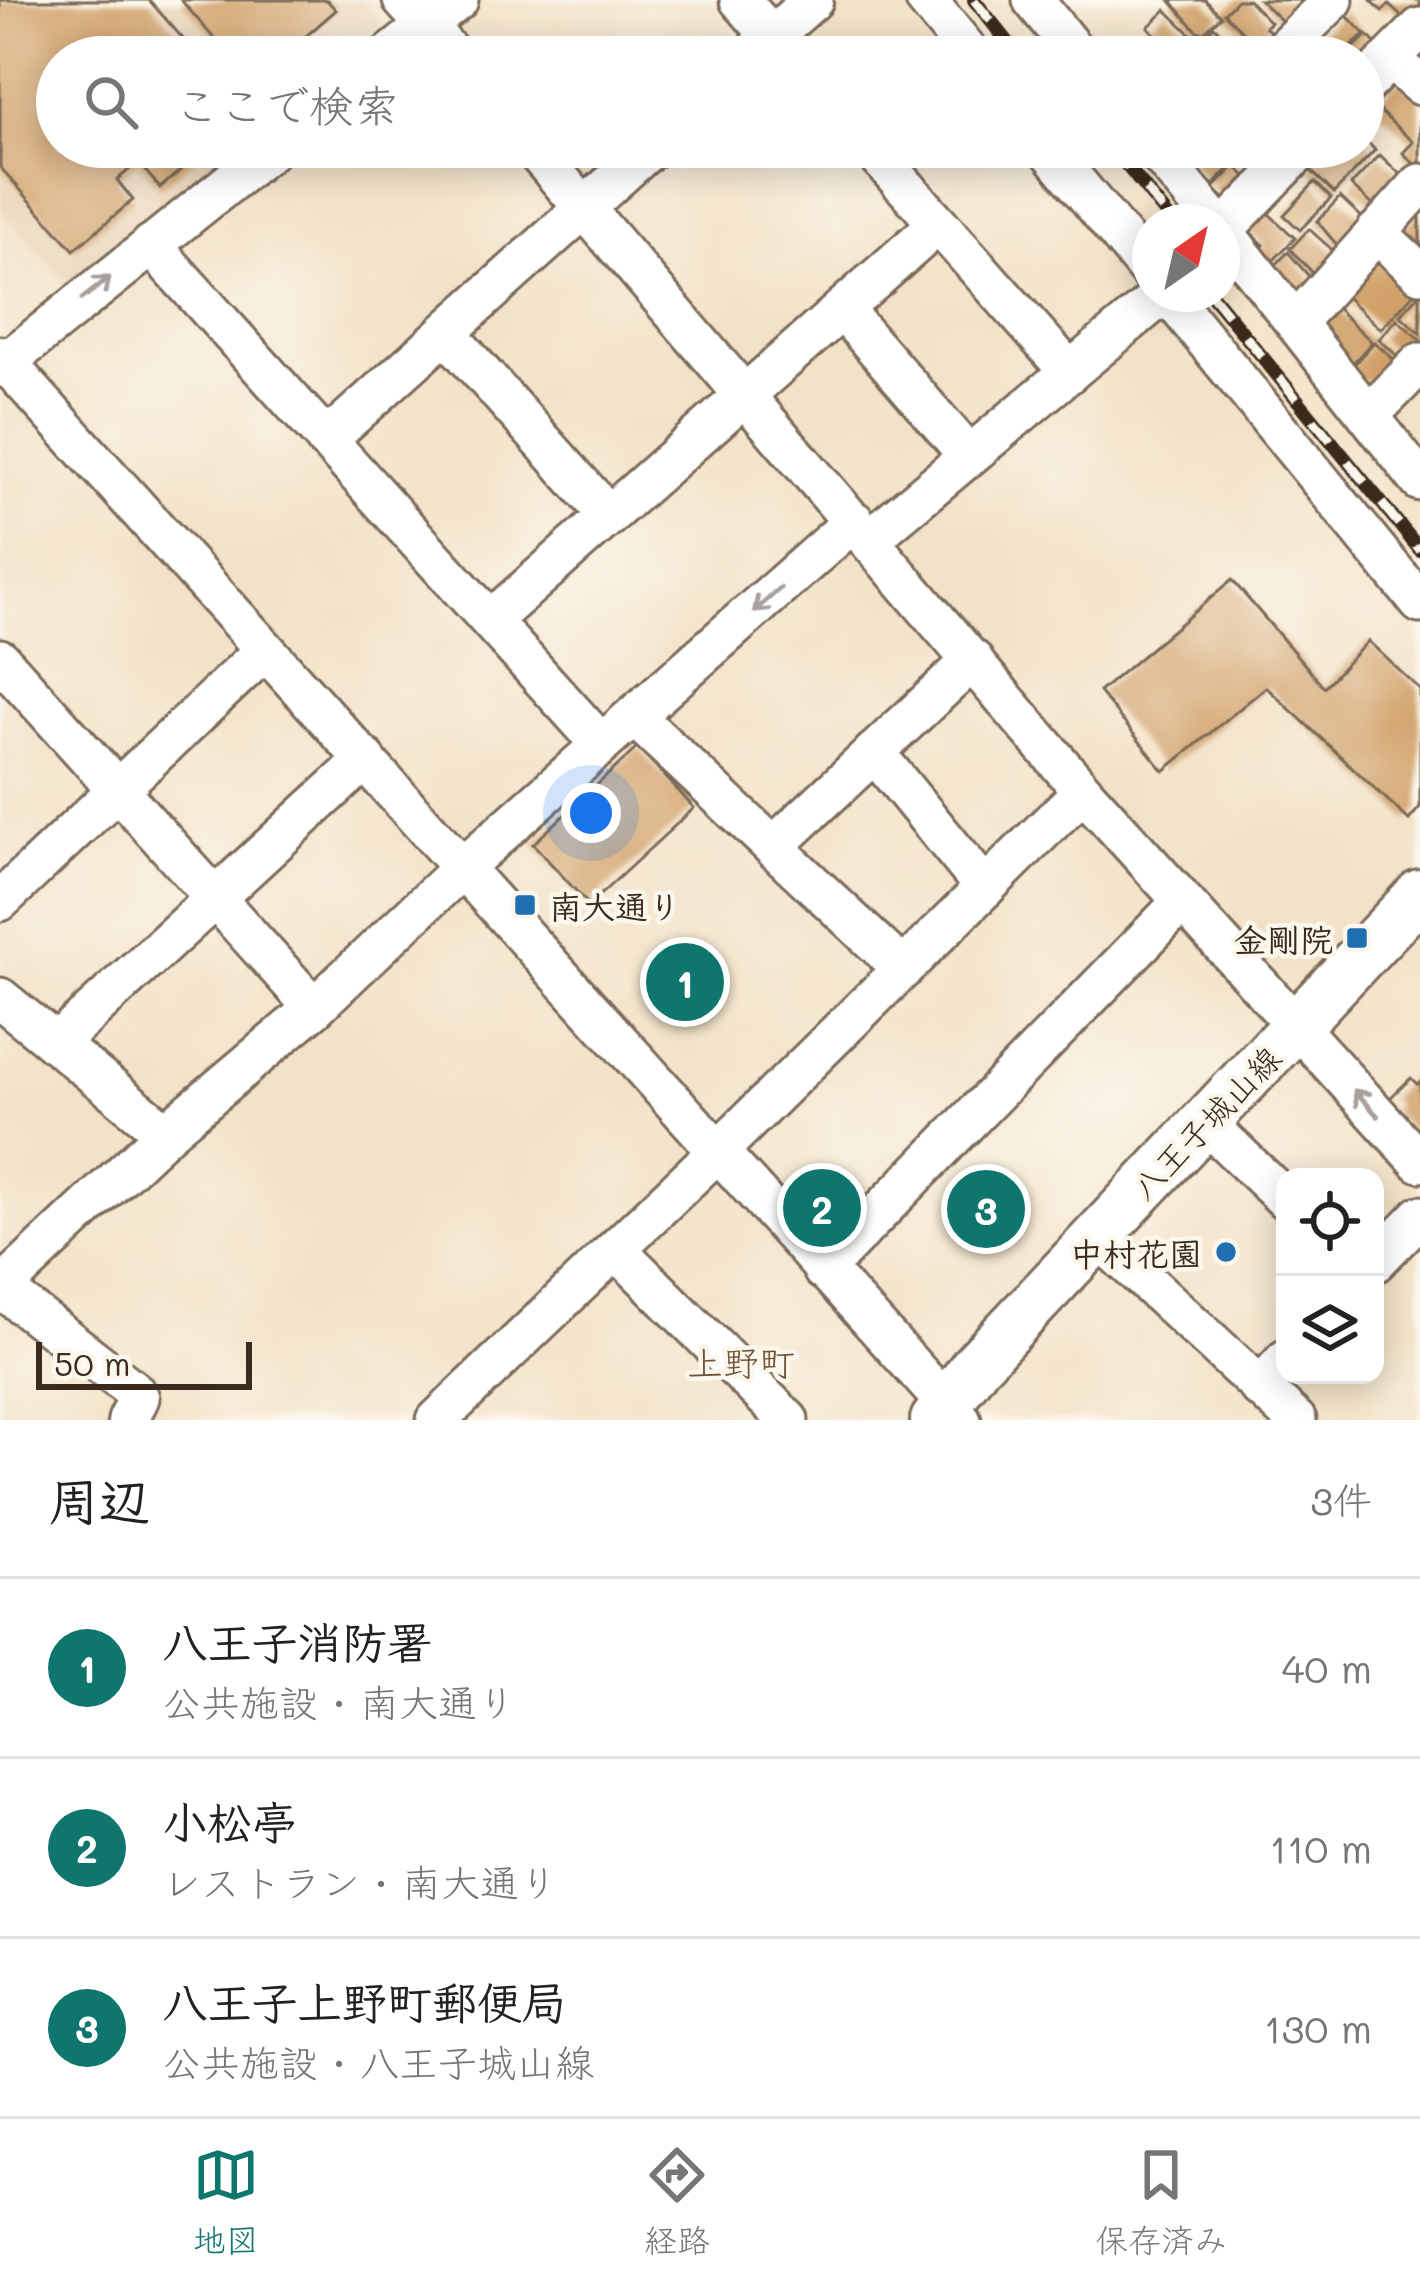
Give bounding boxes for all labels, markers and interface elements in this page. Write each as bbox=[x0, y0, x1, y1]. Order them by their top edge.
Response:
search box bbox=[36, 36, 1384, 168]
icon: search bbox=[78, 69, 144, 135]
text: ここで検索 bbox=[174, 75, 399, 133]
north arrow bbox=[1132, 204, 1240, 312]
one-way arrow bbox=[80, 275, 112, 302]
one-way arrow bbox=[753, 585, 783, 613]
your location bbox=[561, 783, 621, 843]
place label: 南大通り bbox=[549, 884, 681, 927]
marker: 南大通り bbox=[512, 892, 538, 918]
place label: 金剛院 bbox=[1234, 917, 1333, 960]
marker: 金剛院 bbox=[1344, 925, 1370, 951]
pin: 1 bbox=[646, 937, 724, 1027]
street label: 八王子城山線 bbox=[1121, 1036, 1289, 1208]
one-way arrow bbox=[1353, 1089, 1380, 1119]
pin: 2 bbox=[783, 1163, 861, 1253]
pin: 3 bbox=[947, 1164, 1025, 1254]
map controls bbox=[1276, 1168, 1384, 1384]
button: locate bbox=[1276, 1168, 1384, 1276]
place label: 中村花園 bbox=[1070, 1231, 1202, 1274]
marker: 中村花園 bbox=[1213, 1239, 1239, 1265]
button: layers bbox=[1276, 1276, 1384, 1384]
scale bar bbox=[36, 1336, 252, 1389]
district label: 上野町 bbox=[687, 1338, 795, 1385]
text: 50 m bbox=[54, 1341, 130, 1384]
text: 周辺 bbox=[48, 1466, 150, 1533]
text: 3件 bbox=[1310, 1474, 1372, 1525]
text: 八王子消防署 bbox=[162, 1612, 432, 1670]
text: 1 bbox=[78, 1642, 96, 1693]
text: 40 m bbox=[1281, 1642, 1372, 1693]
text: 公共施設 · 南大通り bbox=[162, 1676, 516, 1727]
text: 小松亭 bbox=[162, 1792, 297, 1850]
text: 2 bbox=[76, 1822, 98, 1873]
text: 110 m bbox=[1270, 1822, 1372, 1873]
text: レストラン · 南大通り bbox=[162, 1856, 558, 1907]
text: 八王子上野町郵便局 bbox=[162, 1972, 567, 2030]
text: 3 bbox=[75, 2002, 99, 2053]
text: 130 m bbox=[1264, 2002, 1372, 2053]
text: 公共施設 · 八王子城山線 bbox=[162, 2036, 594, 2087]
tab: 地図 bbox=[193, 2142, 259, 2262]
tab: 経路 bbox=[644, 2142, 710, 2262]
tab: 保存済み bbox=[1095, 2142, 1227, 2262]

